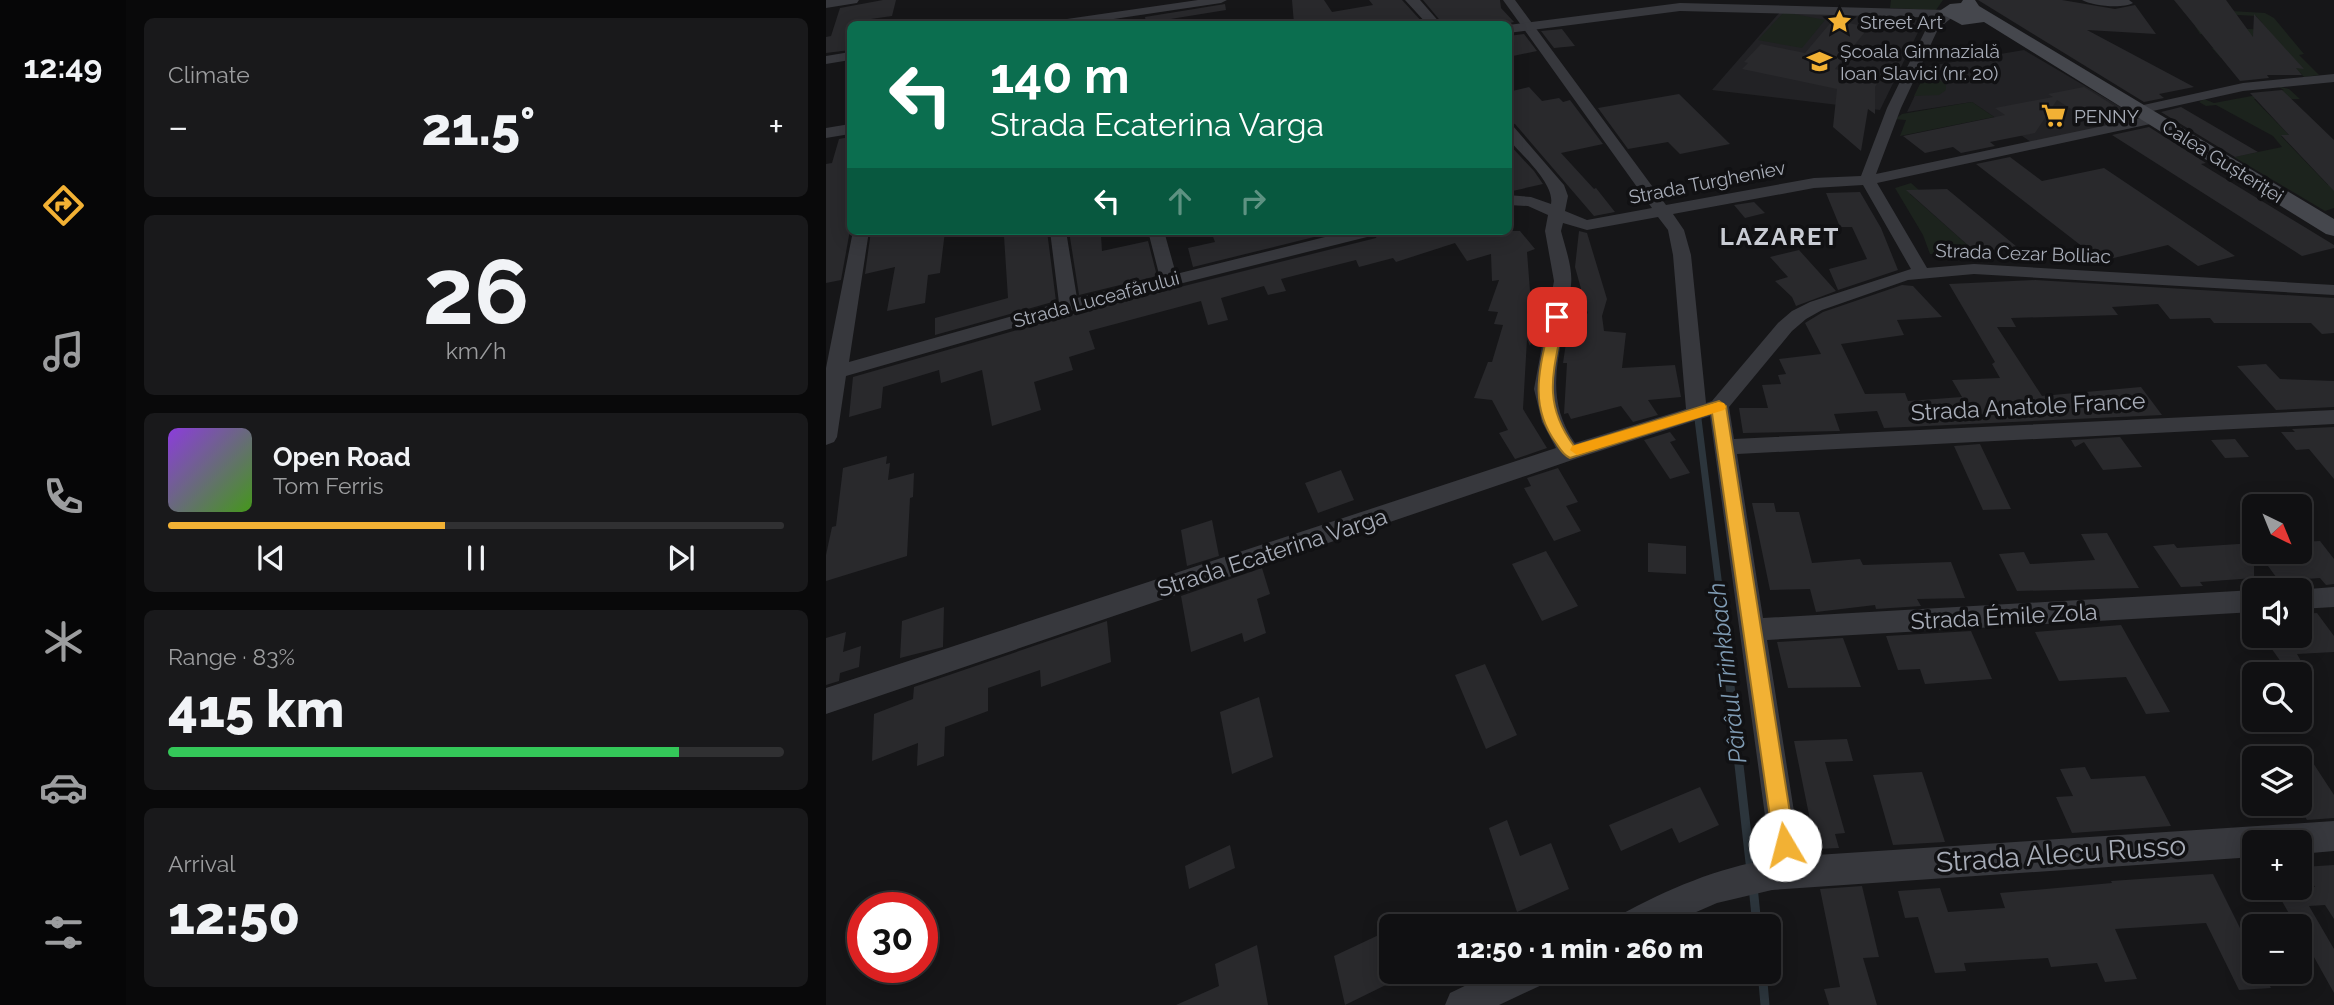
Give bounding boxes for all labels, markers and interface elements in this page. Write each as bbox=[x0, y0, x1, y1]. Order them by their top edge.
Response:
place icon: Street Art bbox=[1826, 8, 1854, 36]
place label: Street Art bbox=[1860, 11, 1943, 33]
place label: Școala Gimnazială Ioan Slavici (nr. 20) bbox=[1840, 40, 2000, 84]
text: 140 m bbox=[990, 47, 1130, 104]
text: 12:49 bbox=[24, 48, 102, 85]
school or university icon: Școala Gimnazială Ioan Slavici (nr. 20) bbox=[1806, 48, 1834, 76]
icon: left bbox=[875, 49, 966, 140]
text: Climate bbox=[168, 61, 250, 88]
text: 21.5° bbox=[421, 96, 535, 157]
supermarket icon: PENNY bbox=[2040, 102, 2068, 130]
text: − bbox=[168, 104, 188, 149]
text: + bbox=[768, 104, 784, 149]
place label: PENNY bbox=[2074, 105, 2140, 127]
text: Strada Ecaterina Varga bbox=[990, 106, 1324, 143]
street label: Calea Gușteriței bbox=[2158, 115, 2288, 207]
street label: Strada Turgheniev bbox=[1627, 156, 1787, 208]
icon: directions bbox=[39, 181, 88, 230]
icon: left bbox=[1088, 182, 1126, 220]
icon: ahead bbox=[1161, 182, 1199, 220]
icon: right bbox=[1234, 182, 1272, 220]
district label: LAZARET bbox=[1720, 222, 1840, 251]
text: 26 bbox=[423, 238, 529, 345]
street label: Strada Cezar Bolliac bbox=[1935, 239, 2111, 267]
street label: Strada Luceafărului bbox=[1011, 266, 1181, 332]
pin bbox=[1527, 287, 1587, 347]
icon: arrive bbox=[1538, 298, 1576, 336]
icon: music bbox=[39, 327, 88, 376]
text: km/h bbox=[446, 337, 506, 364]
street label: Strada Anatole France bbox=[1910, 386, 2146, 426]
text: Open Road bbox=[273, 442, 411, 472]
icon: phone bbox=[39, 472, 88, 521]
text: Tom Ferris bbox=[273, 472, 384, 499]
north arrow bbox=[2242, 494, 2312, 564]
map controls bbox=[2242, 494, 2312, 984]
street label: Strada Ecaterina Varga bbox=[1154, 502, 1390, 602]
icon: previous bbox=[252, 539, 290, 577]
icon: pause bbox=[457, 539, 495, 577]
icon: next bbox=[662, 539, 700, 577]
button: sound bbox=[2242, 578, 2312, 648]
water label: Pârâul Trinkbach bbox=[1702, 581, 1752, 765]
street label: Strada Émile Zola bbox=[1910, 598, 2098, 634]
icon: climate bbox=[39, 617, 88, 666]
text: Range · 83% bbox=[168, 643, 295, 670]
button: search bbox=[2242, 662, 2312, 732]
text: 415 km bbox=[168, 678, 344, 739]
button: layers bbox=[2242, 746, 2312, 816]
icon: car bbox=[39, 763, 88, 812]
position arrow bbox=[1748, 808, 1822, 882]
street label: Strada Alecu Russo bbox=[1935, 829, 2187, 879]
button: + bbox=[2242, 830, 2312, 900]
text: Arrival bbox=[168, 850, 235, 877]
text: 12:50 bbox=[168, 885, 300, 946]
speed limit sign: 30 bbox=[847, 892, 938, 983]
icon: filters bbox=[39, 908, 88, 957]
button: − bbox=[2242, 914, 2312, 984]
text: 12:50 · 1 min · 260 m bbox=[1457, 934, 1703, 964]

